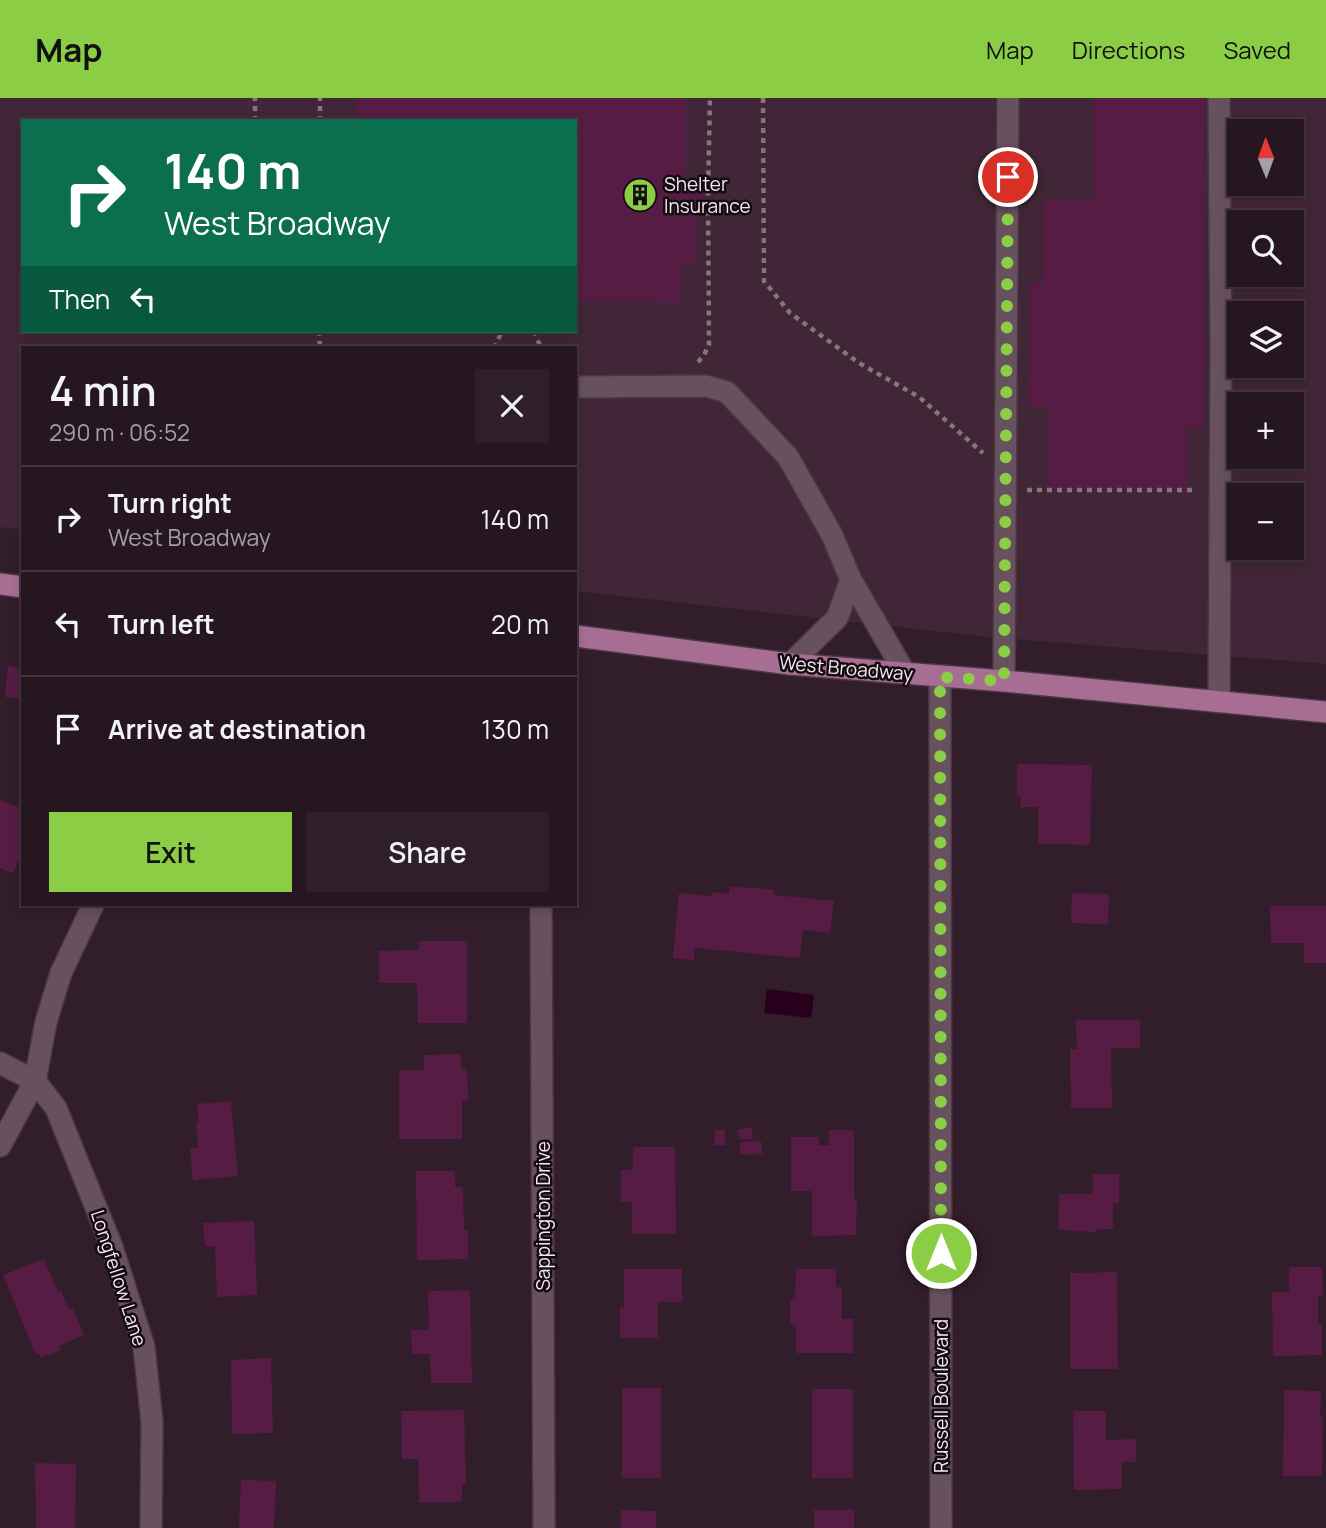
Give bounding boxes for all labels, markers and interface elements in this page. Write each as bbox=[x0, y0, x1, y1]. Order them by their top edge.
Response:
text: Map bbox=[35, 27, 103, 72]
text: Map bbox=[986, 33, 1034, 66]
text: Directions bbox=[1072, 33, 1185, 66]
text: Saved bbox=[1223, 33, 1291, 66]
north arrow bbox=[1227, 119, 1304, 196]
map controls bbox=[1227, 119, 1304, 560]
text: 140 m bbox=[164, 137, 301, 204]
icon: right bbox=[49, 147, 140, 238]
pin bbox=[978, 147, 1038, 207]
icon: arrive bbox=[989, 158, 1027, 196]
place label: Shelter Insurance bbox=[664, 171, 751, 219]
building icon: Shelter Insurance bbox=[621, 176, 659, 214]
text: West Broadway bbox=[164, 201, 391, 245]
button: search bbox=[1227, 210, 1304, 287]
icon: left bbox=[124, 280, 162, 318]
text: Then bbox=[49, 281, 110, 317]
button: layers bbox=[1227, 301, 1304, 378]
text: 4 min bbox=[49, 361, 157, 419]
button: close bbox=[475, 369, 549, 443]
button: + bbox=[1227, 392, 1304, 469]
text: 290 m · 06:52 bbox=[49, 416, 190, 448]
button: − bbox=[1227, 483, 1304, 560]
text: Turn right bbox=[108, 485, 232, 521]
icon: right bbox=[49, 500, 87, 538]
text: 140 m bbox=[480, 501, 549, 537]
text: West Broadway bbox=[108, 521, 271, 553]
icon: left bbox=[49, 605, 87, 643]
text: Turn left bbox=[108, 606, 215, 642]
text: 20 m bbox=[491, 606, 549, 642]
street label: West Broadway bbox=[778, 649, 914, 687]
icon: arrive bbox=[49, 710, 87, 748]
text: Arrive at destination bbox=[108, 711, 366, 747]
text: 130 m bbox=[481, 711, 549, 747]
button: Exit bbox=[49, 812, 292, 892]
button: Share bbox=[306, 812, 549, 892]
street label: Sappington Drive bbox=[530, 1141, 556, 1291]
street label: Longfellow Lane bbox=[85, 1207, 153, 1349]
position arrow bbox=[904, 1216, 978, 1290]
street label: Russell Boulevard bbox=[928, 1319, 954, 1473]

